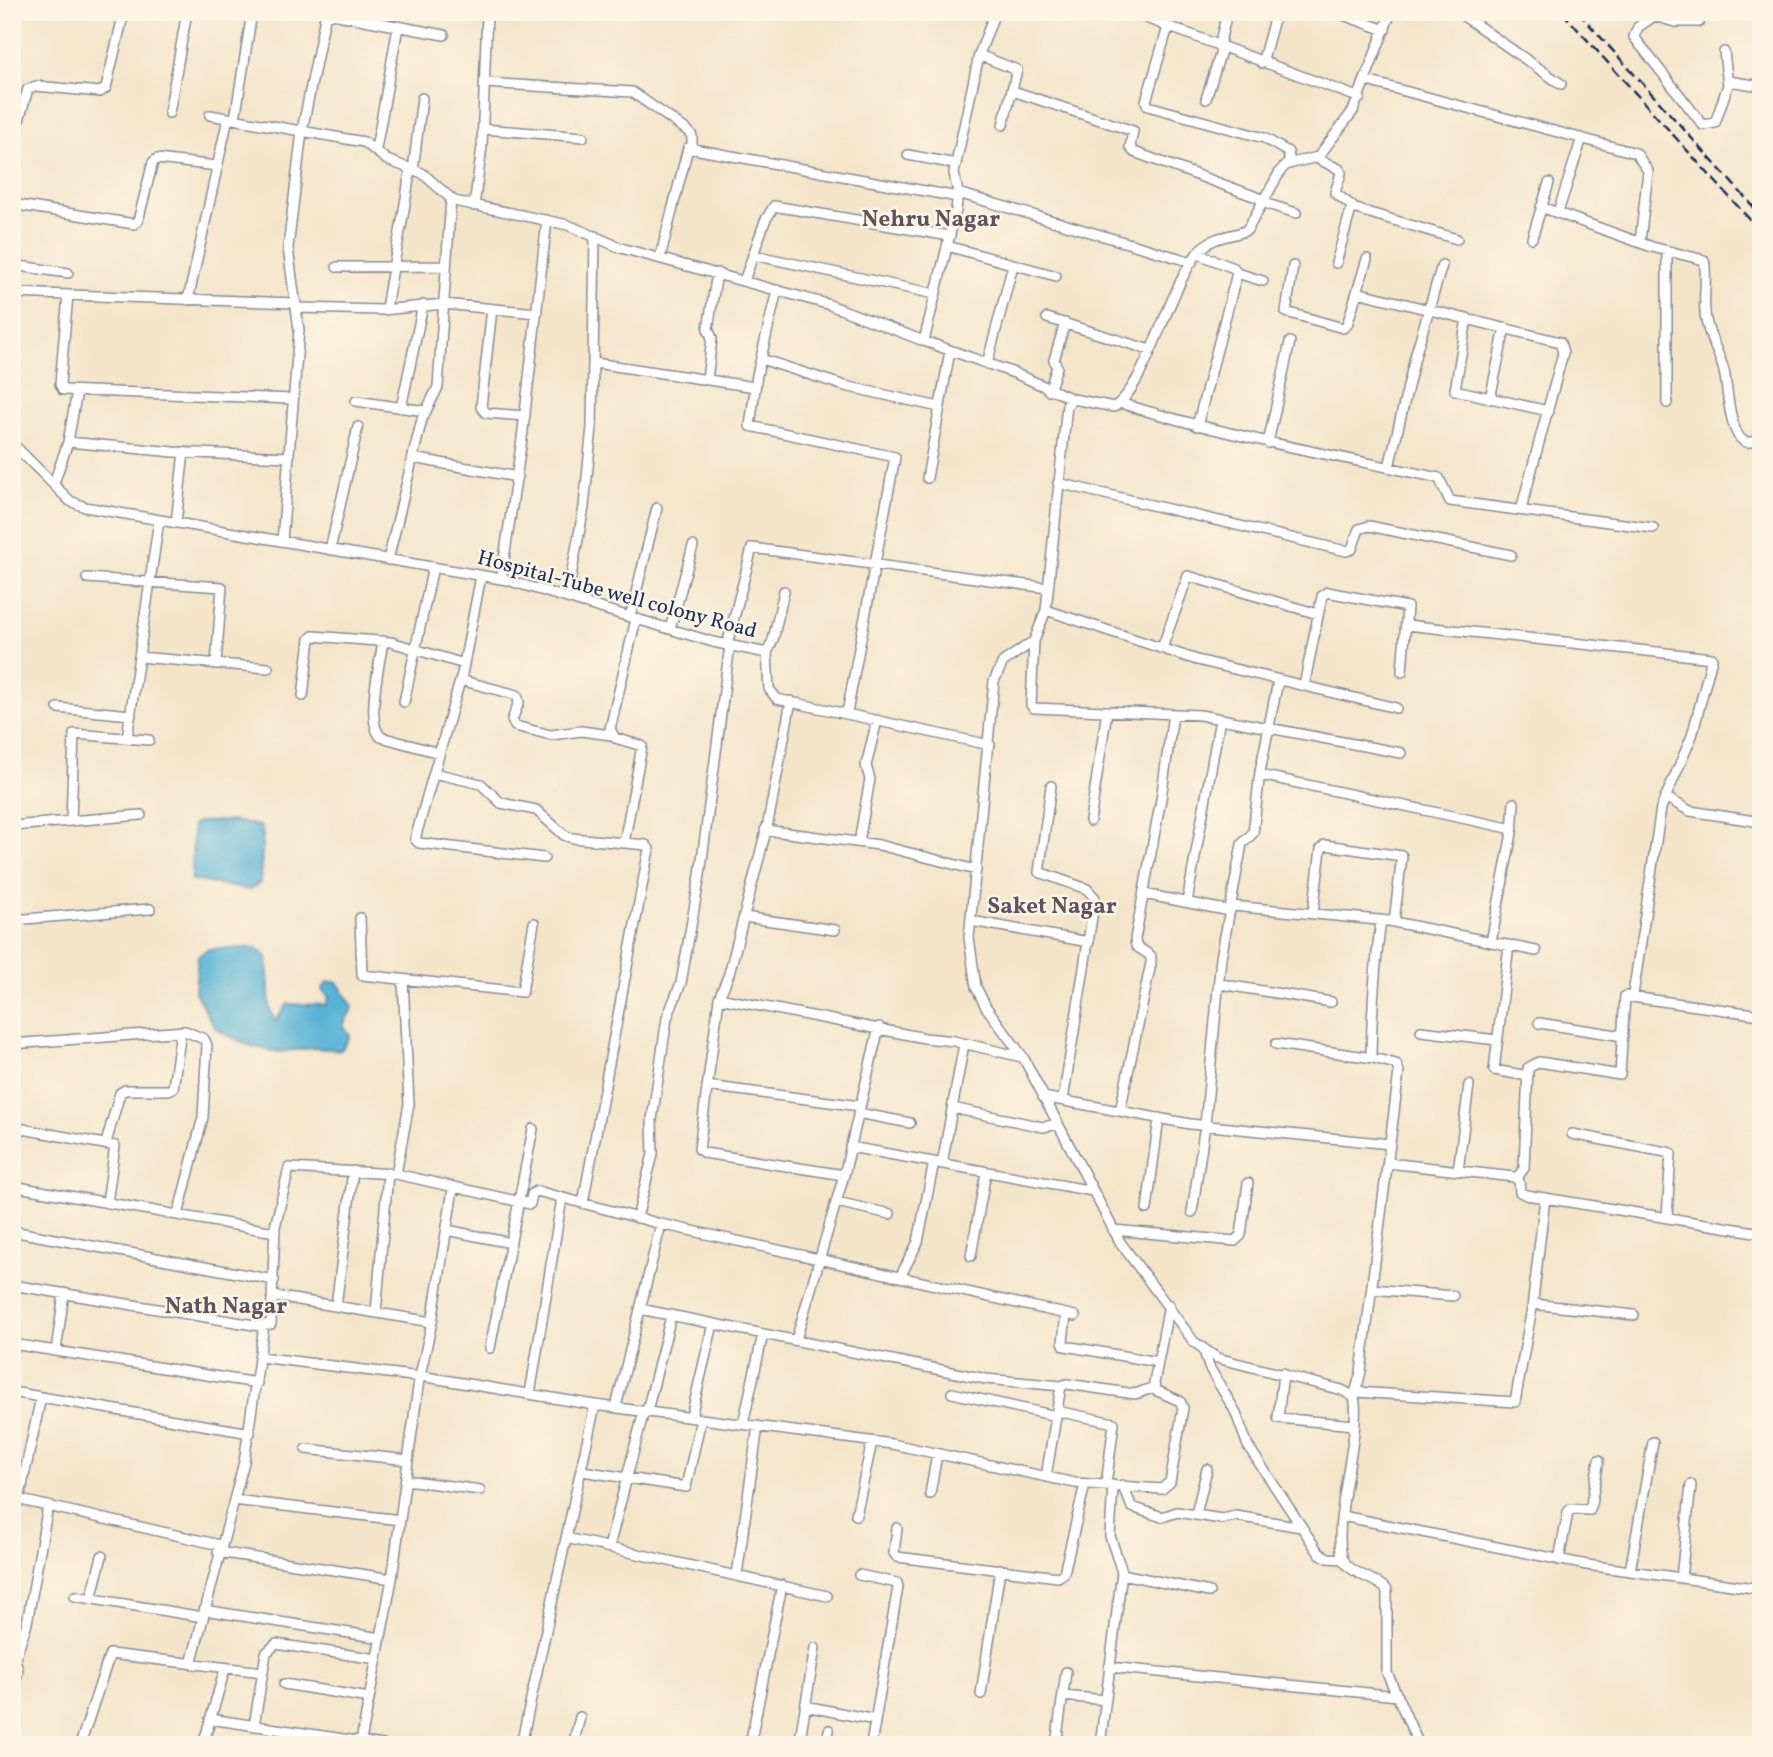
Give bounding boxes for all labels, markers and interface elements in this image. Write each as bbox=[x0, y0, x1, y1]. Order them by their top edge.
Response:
district label: Nehru Nagar bbox=[862, 204, 1000, 236]
street label: Hospital-Tube well colony Road bbox=[474, 544, 760, 646]
district label: Saket Nagar bbox=[987, 891, 1117, 923]
district label: Nath Nagar bbox=[165, 1291, 287, 1323]

